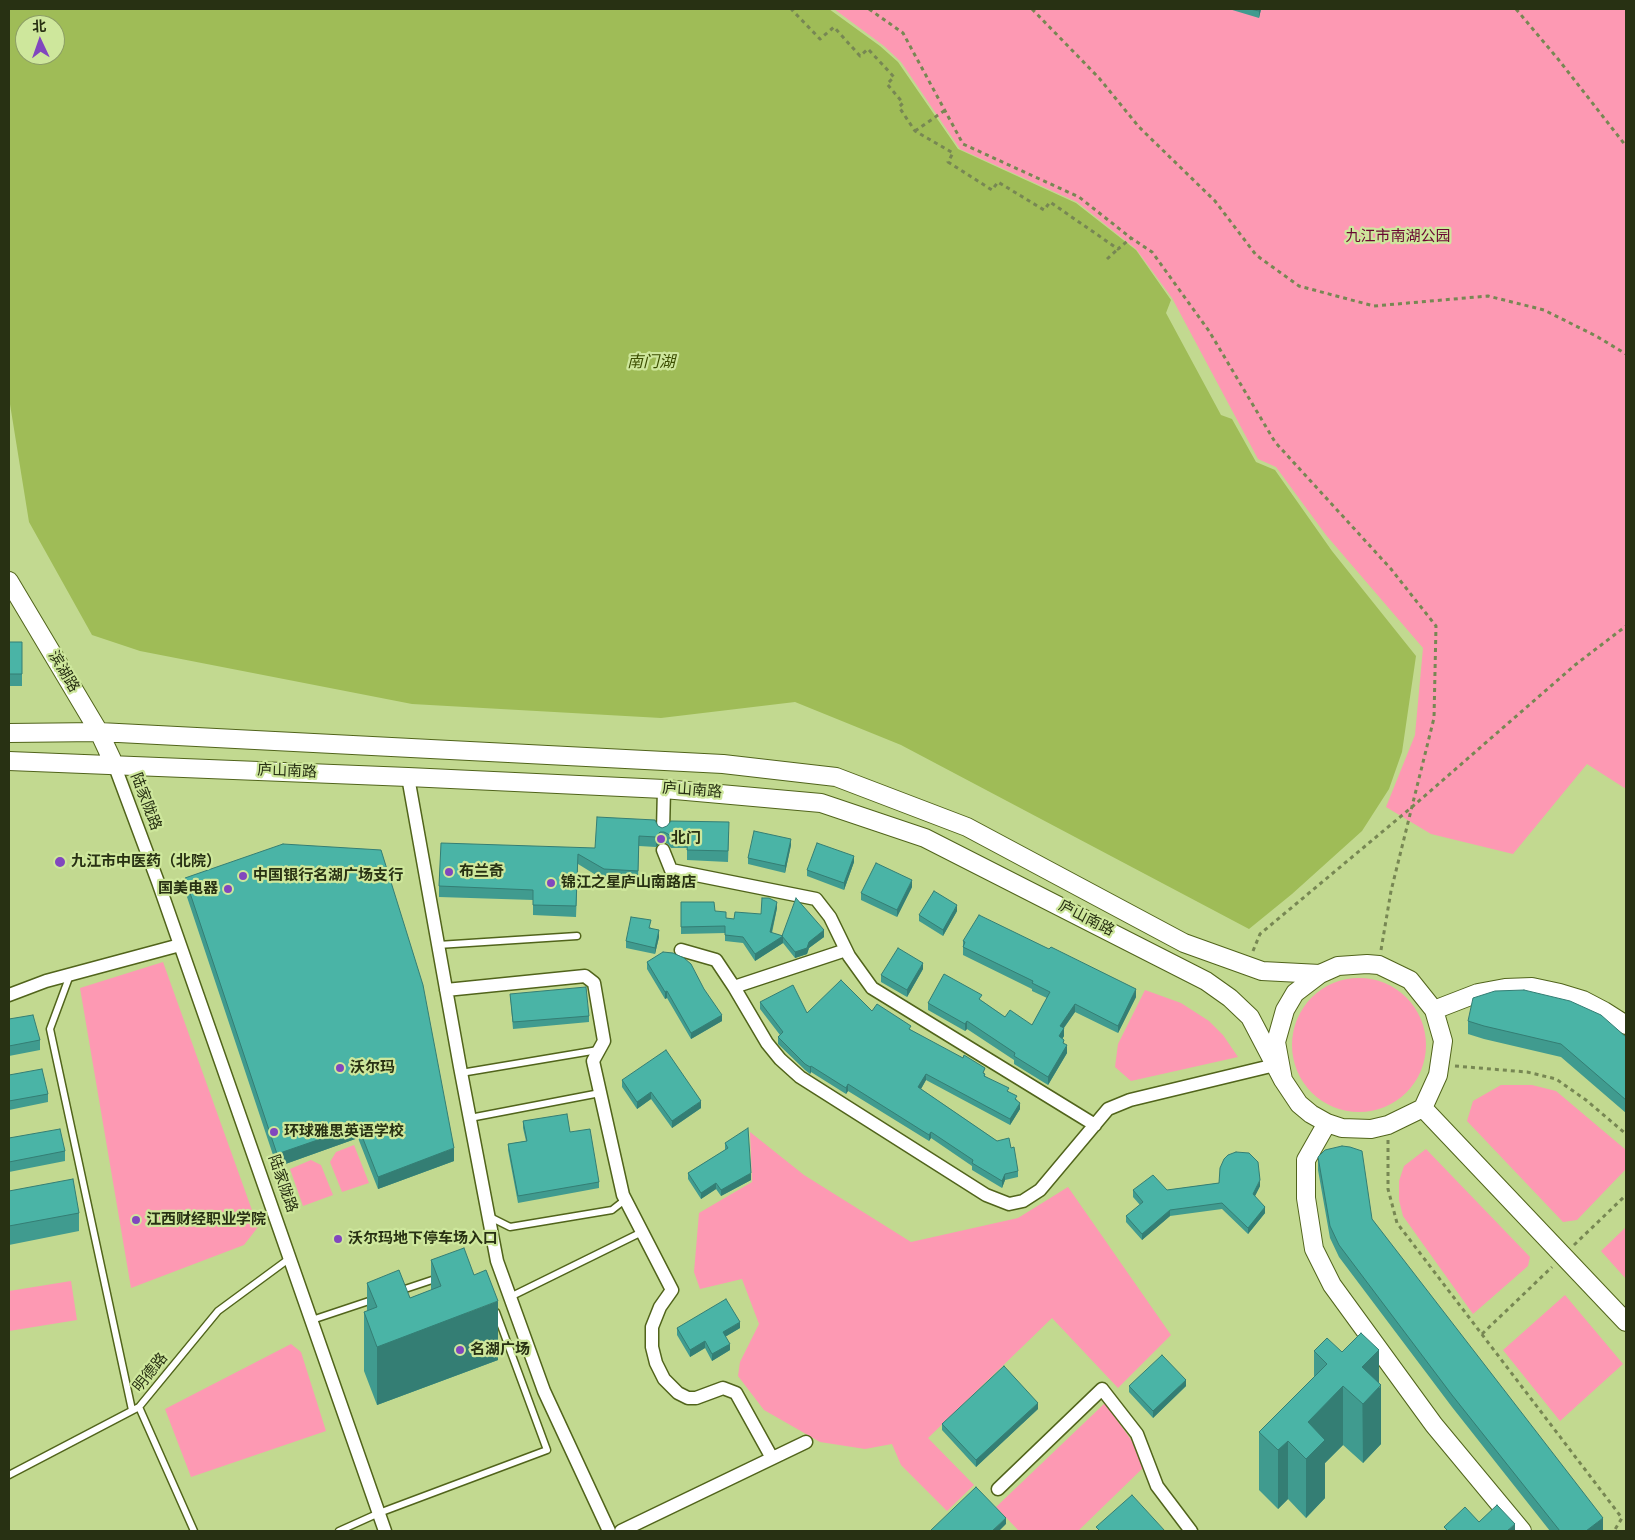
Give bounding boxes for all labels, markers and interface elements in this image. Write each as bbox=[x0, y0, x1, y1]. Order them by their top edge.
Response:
north arrow bbox=[15, 15, 65, 65]
text: 北 bbox=[32, 16, 47, 36]
park label: 九江市南湖公园 bbox=[1346, 228, 1450, 246]
water label: 南门湖 bbox=[627, 353, 675, 373]
street label: 滨湖路 bbox=[44, 648, 82, 696]
street label: 庐山南路 bbox=[257, 762, 317, 782]
street label: 陆家陇路 bbox=[126, 771, 164, 833]
street label: 庐山南路 bbox=[661, 780, 723, 802]
place label: 北门 bbox=[671, 830, 701, 848]
marker: 北门 bbox=[655, 833, 667, 845]
place label: 九江市中医药（北院） bbox=[71, 853, 221, 871]
marker: 九江市中医药（北院） bbox=[53, 855, 67, 869]
place label: 布兰奇 bbox=[459, 863, 504, 881]
marker: 布兰奇 bbox=[443, 866, 455, 878]
place label: 中国银行名湖广场支行 bbox=[253, 867, 403, 885]
marker: 中国银行名湖广场支行 bbox=[237, 870, 249, 882]
place label: 锦江之星庐山南路店 bbox=[561, 874, 696, 892]
marker: 锦江之星庐山南路店 bbox=[545, 877, 557, 889]
place label: 国美电器 bbox=[158, 880, 218, 898]
marker: 国美电器 bbox=[222, 883, 234, 895]
street label: 庐山南路 bbox=[1055, 897, 1117, 941]
place label: 沃尔玛 bbox=[350, 1059, 395, 1077]
marker: 沃尔玛 bbox=[334, 1062, 346, 1074]
place label: 环球雅思英语学校 bbox=[284, 1123, 404, 1141]
marker: 环球雅思英语学校 bbox=[268, 1126, 280, 1138]
street label: 陆家陇路 bbox=[264, 1153, 300, 1215]
place label: 江西财经职业学院 bbox=[146, 1211, 266, 1229]
marker: 江西财经职业学院 bbox=[130, 1214, 142, 1226]
place label: 沃尔玛地下停车场入口 bbox=[348, 1230, 498, 1248]
marker: 沃尔玛地下停车场入口 bbox=[332, 1233, 344, 1245]
place label: 名湖广场 bbox=[470, 1341, 530, 1359]
marker: 名湖广场 bbox=[454, 1344, 466, 1356]
street label: 明德路 bbox=[130, 1350, 172, 1396]

